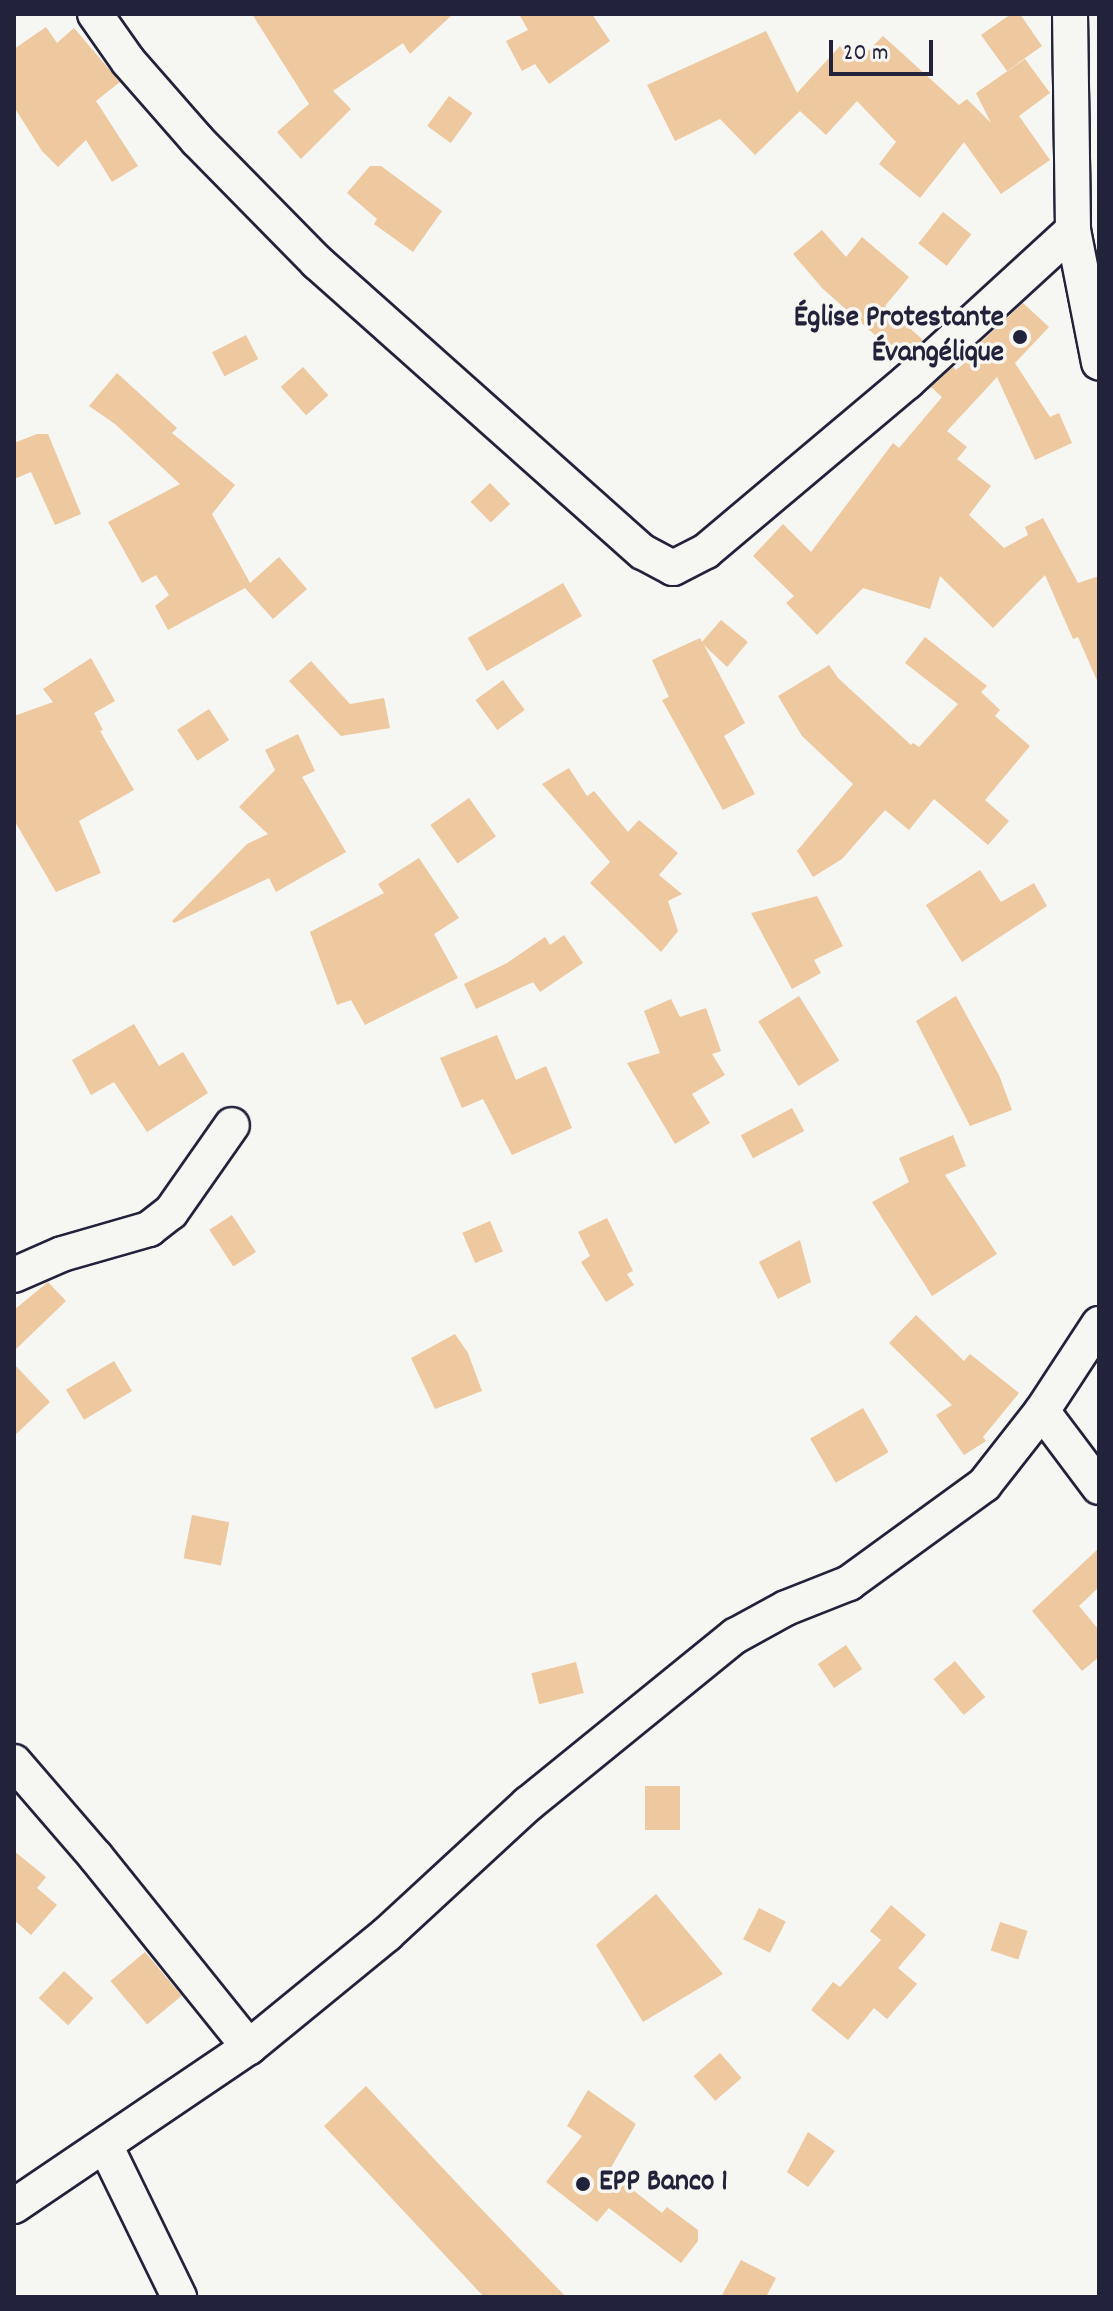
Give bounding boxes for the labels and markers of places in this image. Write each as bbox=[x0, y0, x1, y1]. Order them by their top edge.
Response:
place label: Église Protestante Évangélique bbox=[794, 302, 1004, 372]
marker: Église Protestante Évangélique bbox=[1011, 328, 1029, 346]
place label: EPP Banco 1 bbox=[599, 2166, 728, 2202]
marker: EPP Banco 1 bbox=[574, 2175, 592, 2193]

